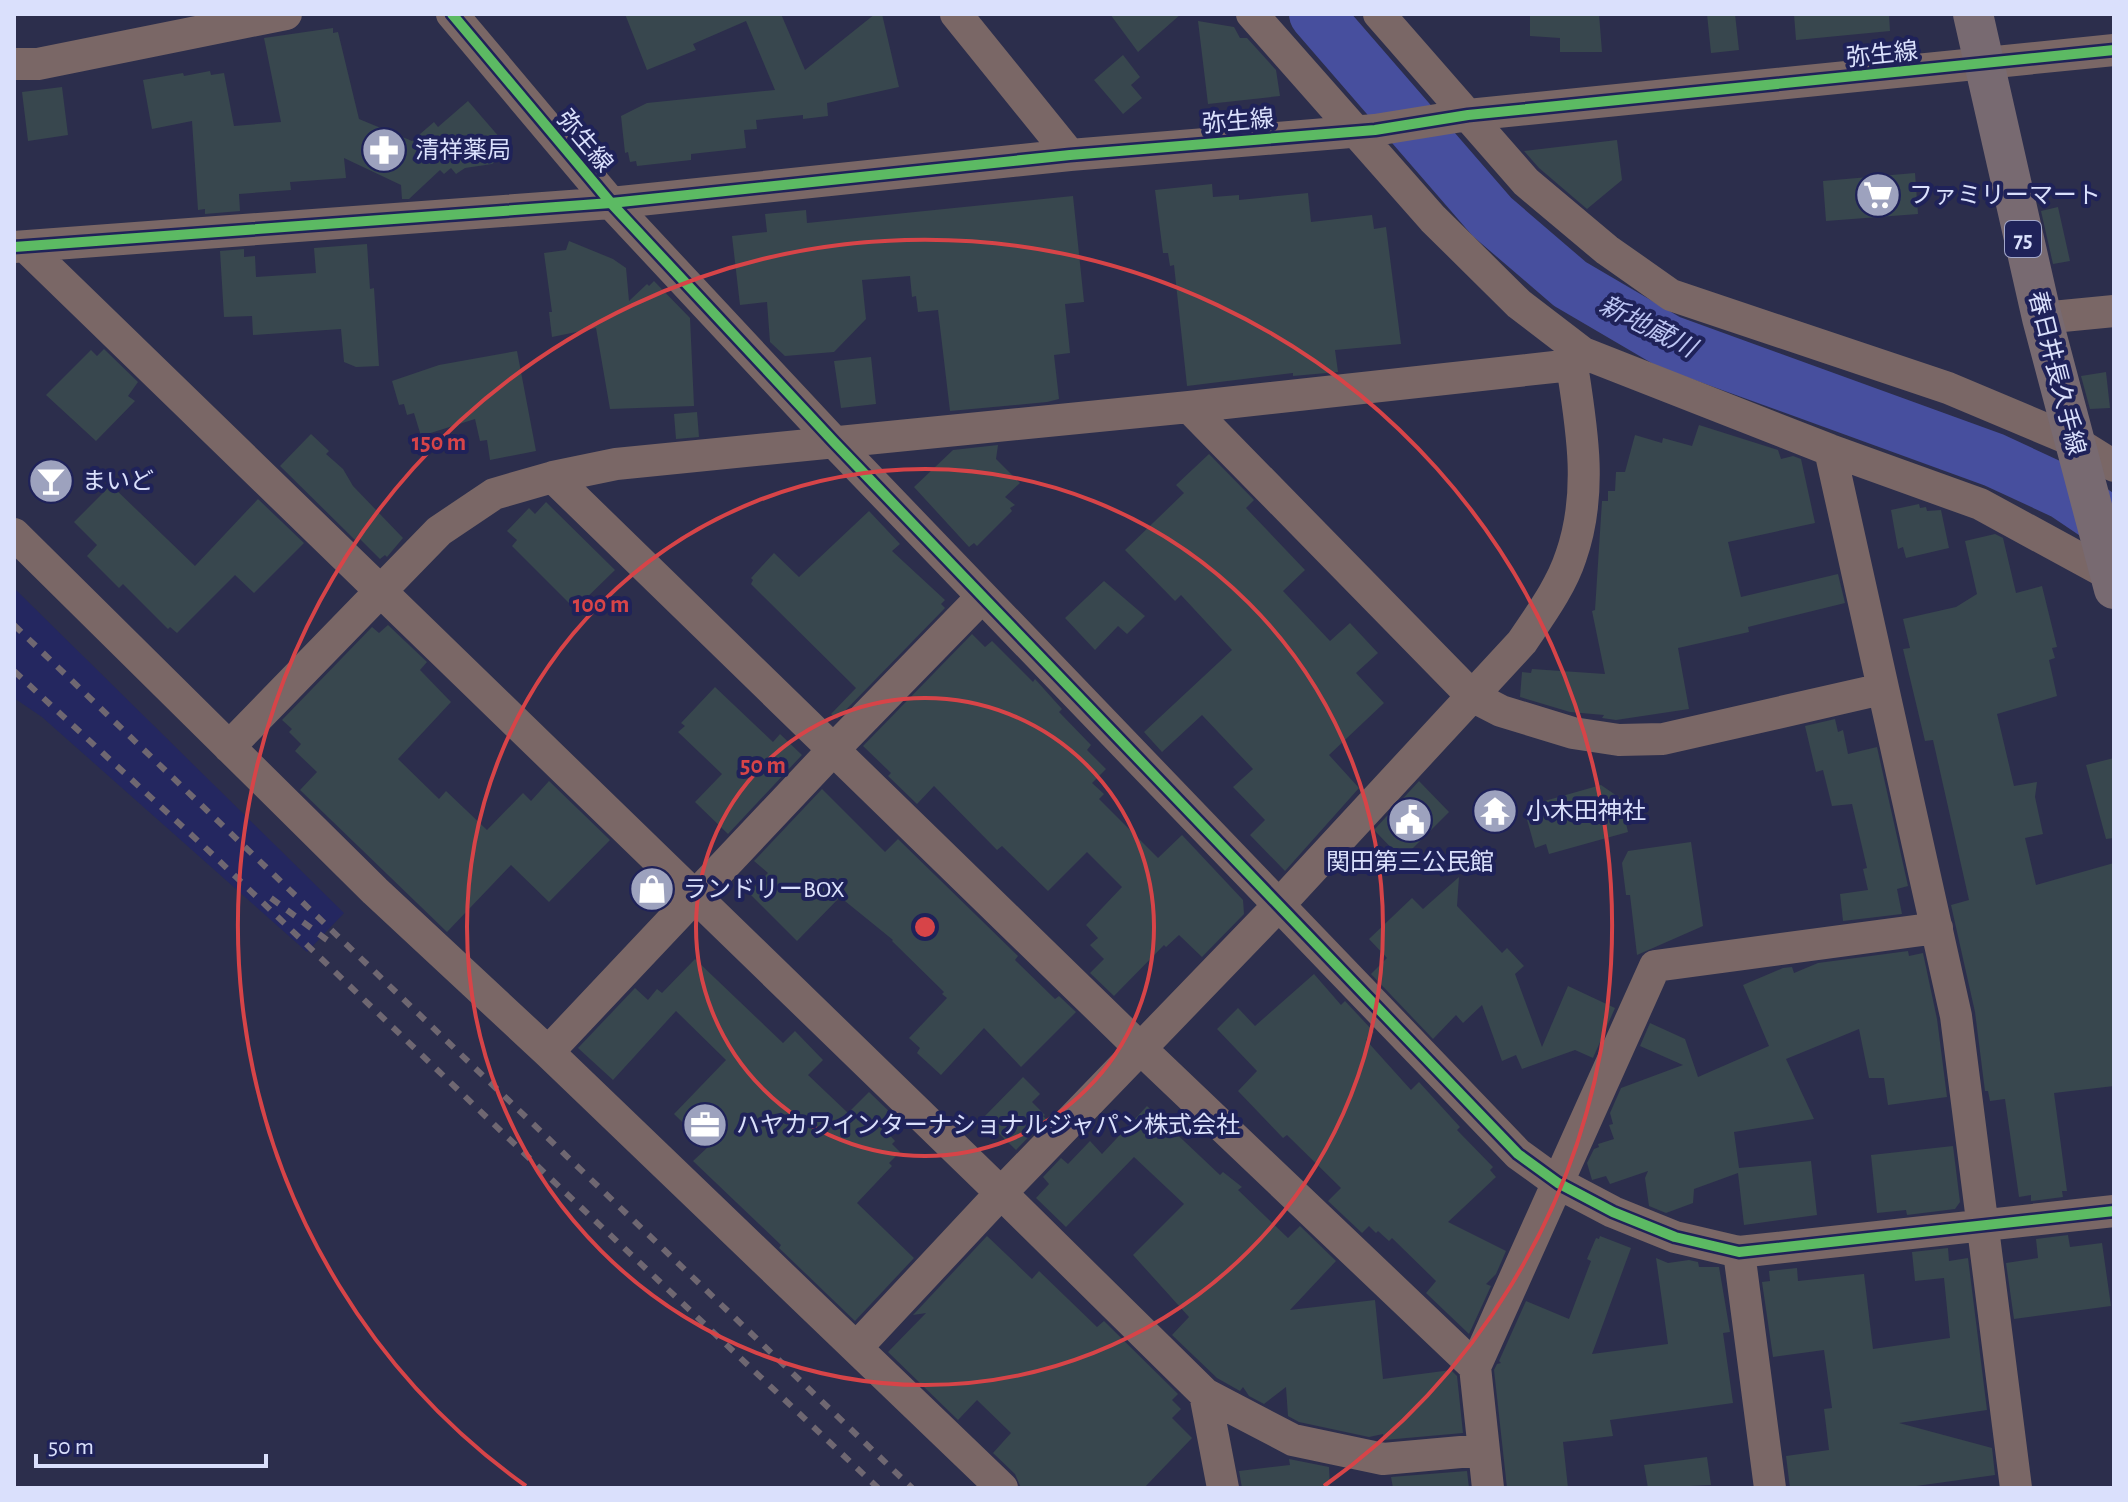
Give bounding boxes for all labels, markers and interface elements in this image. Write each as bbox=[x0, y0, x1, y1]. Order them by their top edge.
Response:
street label: 弥生線 bbox=[1845, 37, 1919, 71]
street label: 弥生線 bbox=[552, 105, 618, 177]
street label: 弥生線 bbox=[1201, 105, 1275, 137]
pharmacy icon: 清祥薬局 bbox=[360, 126, 408, 174]
place label: 清祥薬局 bbox=[415, 137, 511, 163]
supermarket icon: ファミリーマート bbox=[1854, 171, 1902, 219]
place label: ファミリーマート bbox=[1909, 184, 2101, 208]
road number: 75 bbox=[2005, 221, 2041, 257]
street label: 春日井長久手線 bbox=[2024, 288, 2090, 458]
water label: 新地蔵川 bbox=[1595, 291, 1703, 363]
text: 150 m bbox=[412, 431, 466, 455]
bar icon: まいど bbox=[27, 457, 75, 505]
place label: まいど bbox=[82, 469, 154, 494]
text: 100 m bbox=[573, 593, 629, 617]
text: 50 m bbox=[740, 754, 786, 778]
temple icon: 小木田神社 bbox=[1471, 787, 1519, 835]
public building icon: 関田第三公民館 bbox=[1386, 796, 1434, 844]
place label: 小木田神社 bbox=[1526, 798, 1646, 824]
place label: 関田第三公民館 bbox=[1326, 849, 1494, 875]
shop icon: ランドリーBOX bbox=[628, 865, 676, 913]
place label: ランドリーBOX bbox=[683, 878, 845, 902]
centre of rings bbox=[911, 913, 939, 941]
office icon: ハヤカワインターナショナルジャパン株式会社 bbox=[681, 1101, 729, 1149]
place label: ハヤカワインターナショナルジャパン株式会社 bbox=[736, 1112, 1240, 1138]
scale bar bbox=[36, 1418, 266, 1468]
text: 50 m bbox=[48, 1435, 94, 1459]

